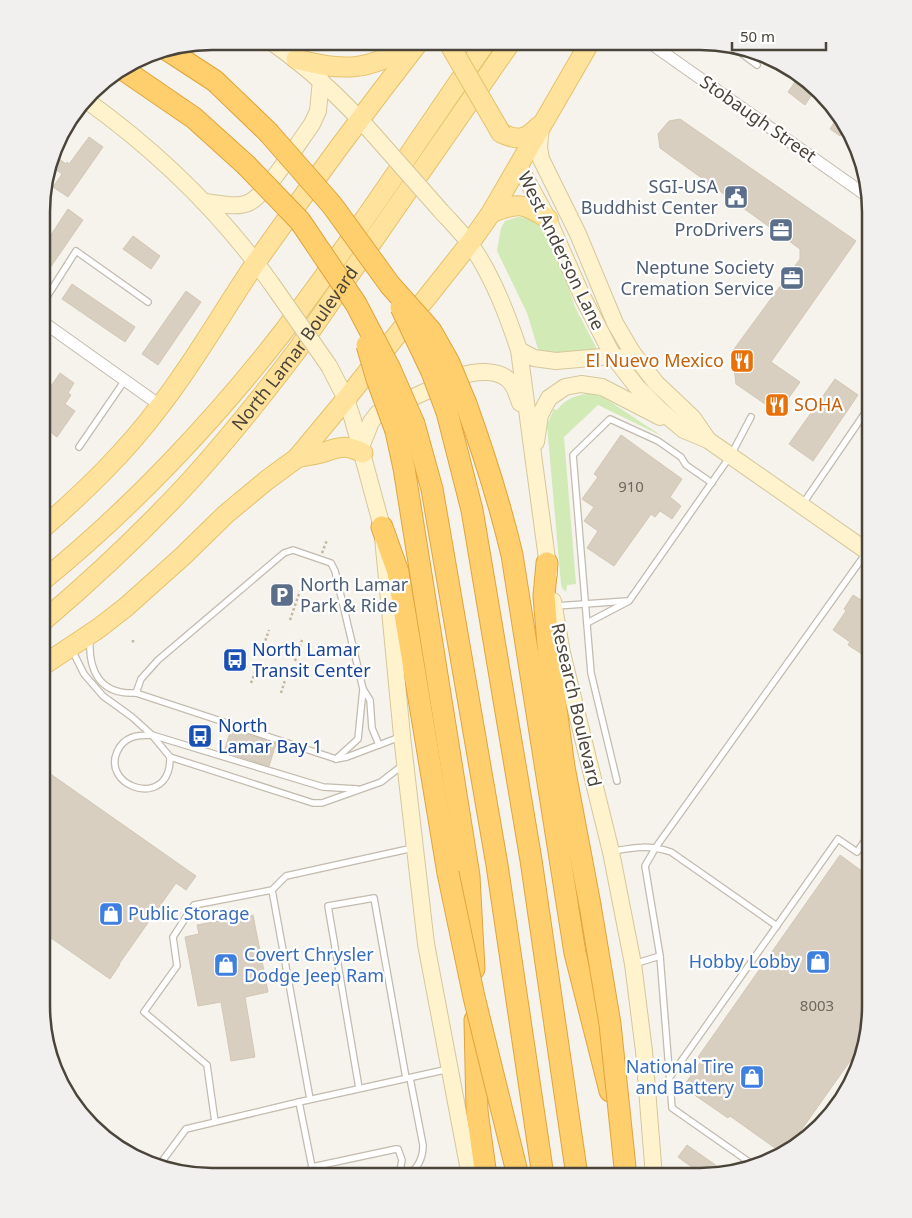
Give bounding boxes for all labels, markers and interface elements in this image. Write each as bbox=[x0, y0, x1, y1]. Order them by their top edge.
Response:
scale bar bbox=[732, 20, 826, 52]
text: 50 m bbox=[740, 26, 775, 46]
street label: Stobaugh Street bbox=[696, 69, 822, 167]
street label: West Anderson Lane bbox=[513, 167, 611, 334]
place label: SGI-USA Buddhist Center bbox=[581, 174, 719, 219]
public building icon: SGI-USA Buddhist Center bbox=[723, 184, 749, 210]
place label: ProDrivers bbox=[675, 217, 764, 241]
office icon: ProDrivers bbox=[768, 217, 794, 243]
place label: Neptune Society Cremation Service bbox=[621, 255, 775, 300]
street label: North Lamar Boulevard bbox=[226, 261, 363, 435]
office icon: Neptune Society Cremation Service bbox=[779, 265, 805, 291]
place label: El Nuevo Mexico bbox=[586, 348, 724, 372]
restaurant icon: El Nuevo Mexico bbox=[729, 348, 755, 374]
restaurant icon: SOHA bbox=[764, 392, 790, 418]
place label: SOHA bbox=[794, 392, 843, 416]
house number: 910 bbox=[618, 476, 644, 496]
place label: North Lamar Park & Ride bbox=[300, 572, 409, 617]
parking icon: North Lamar Park & Ride bbox=[269, 582, 295, 608]
street label: Research Boulevard bbox=[546, 621, 607, 789]
place label: North Lamar Transit Center bbox=[252, 637, 371, 682]
bus stop icon: North Lamar Transit Center bbox=[222, 647, 248, 673]
place label: North Lamar Bay 1 bbox=[218, 713, 323, 758]
bus stop icon: North Lamar Bay 1 bbox=[187, 723, 213, 749]
shop icon: Public Storage bbox=[98, 901, 124, 927]
place label: Public Storage bbox=[128, 901, 249, 925]
place label: Covert Chrysler Dodge Jeep Ram bbox=[244, 942, 384, 987]
place label: Hobby Lobby bbox=[689, 949, 801, 973]
shop icon: Hobby Lobby bbox=[805, 949, 831, 975]
shop icon: Covert Chrysler Dodge Jeep Ram bbox=[213, 952, 239, 978]
house number: 8003 bbox=[800, 995, 834, 1015]
place label: National Tire and Battery bbox=[626, 1054, 735, 1099]
shop icon: National Tire and Battery bbox=[739, 1064, 765, 1090]

